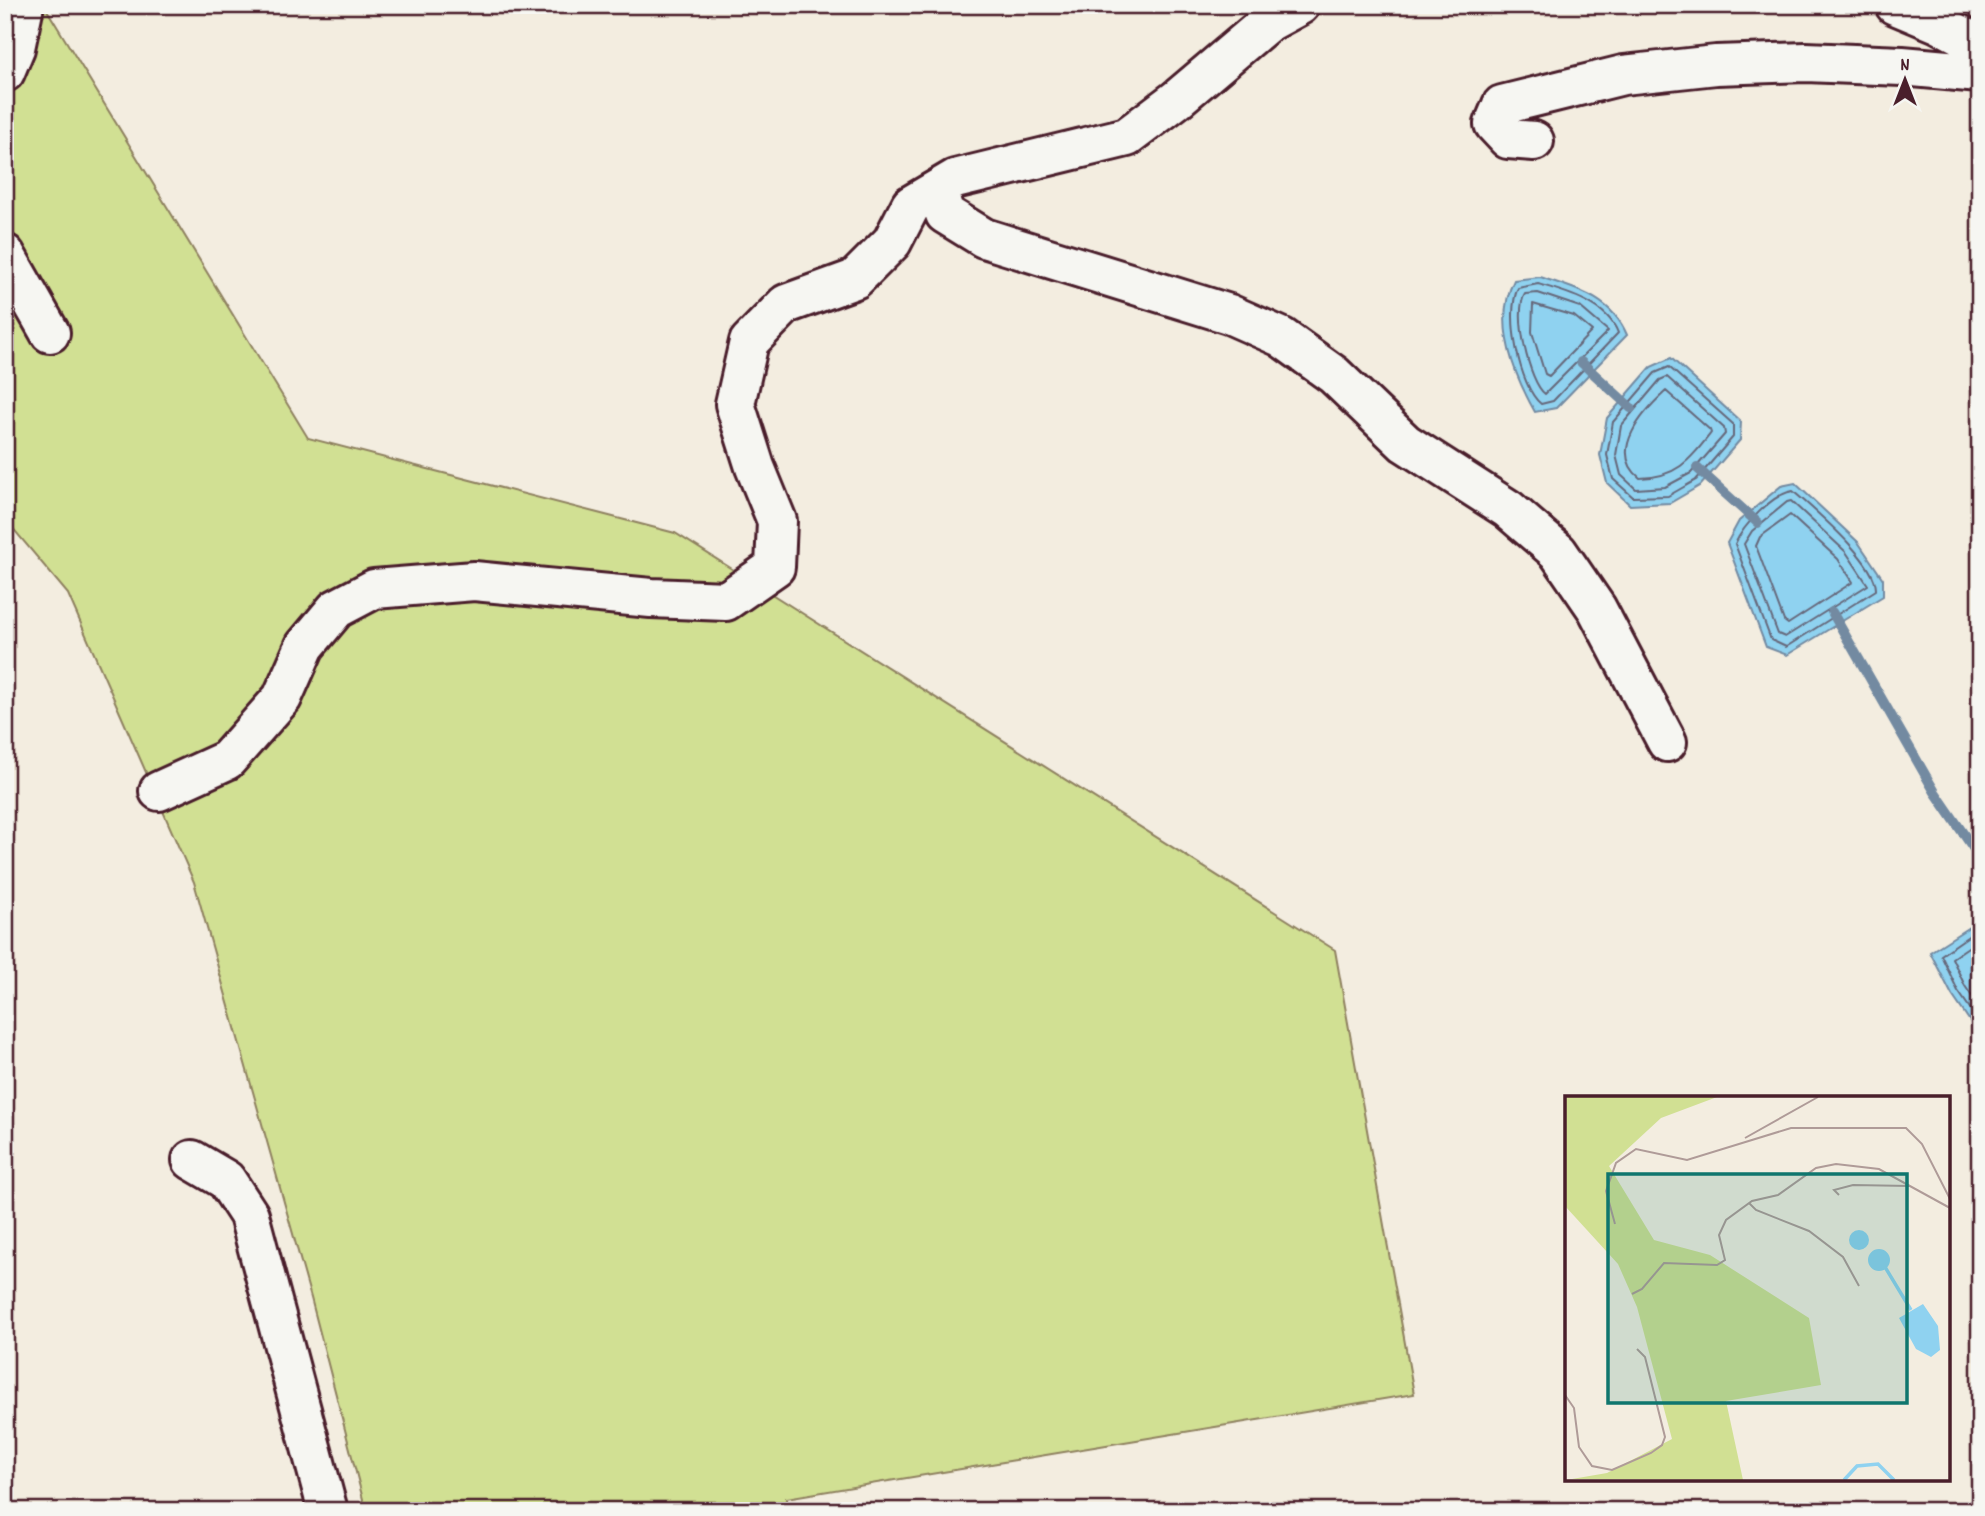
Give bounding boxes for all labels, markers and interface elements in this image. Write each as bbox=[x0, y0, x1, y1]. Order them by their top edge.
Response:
north arrow bbox=[1870, 46, 1940, 116]
text: N bbox=[1900, 53, 1910, 80]
inset map bbox=[1565, 1096, 1950, 1481]

